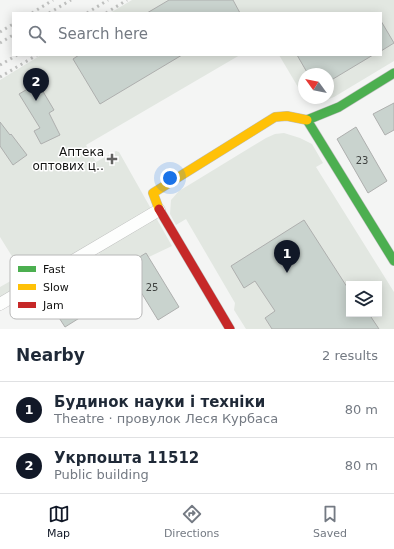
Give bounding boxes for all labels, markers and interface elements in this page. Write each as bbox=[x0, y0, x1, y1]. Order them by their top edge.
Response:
search box bbox=[12, 12, 382, 56]
icon: search bbox=[26, 23, 48, 45]
text: Search here bbox=[58, 25, 148, 43]
pin: 2 bbox=[23, 68, 49, 101]
north arrow bbox=[298, 68, 334, 104]
place label: Аптека оптових ц‥ bbox=[33, 145, 104, 173]
marker: Аптека оптових ц‥ bbox=[107, 154, 117, 164]
house number: 23 bbox=[356, 155, 368, 166]
your location bbox=[160, 168, 180, 188]
pin: 1 bbox=[274, 240, 300, 273]
legend bbox=[10, 255, 142, 319]
text: Fast bbox=[43, 263, 66, 276]
text: Slow bbox=[43, 281, 69, 294]
map controls bbox=[346, 281, 382, 317]
button: layers bbox=[346, 281, 382, 317]
house number: 25 bbox=[146, 282, 158, 293]
text: Jam bbox=[42, 299, 64, 312]
text: Nearby bbox=[16, 345, 85, 365]
text: 2 results bbox=[322, 348, 378, 363]
text: Будинок науки і техніки bbox=[54, 393, 265, 411]
text: 1 bbox=[24, 402, 34, 417]
text: 80 m bbox=[345, 402, 378, 417]
text: Theatre · провулок Леся Курбаса bbox=[54, 411, 278, 426]
text: Укрпошта 11512 bbox=[54, 449, 199, 467]
text: 2 bbox=[24, 458, 34, 473]
text: 80 m bbox=[345, 458, 378, 473]
text: Public building bbox=[54, 467, 149, 482]
tab: Map bbox=[47, 503, 70, 540]
tab: Directions bbox=[164, 503, 219, 540]
tab: Saved bbox=[313, 503, 347, 540]

